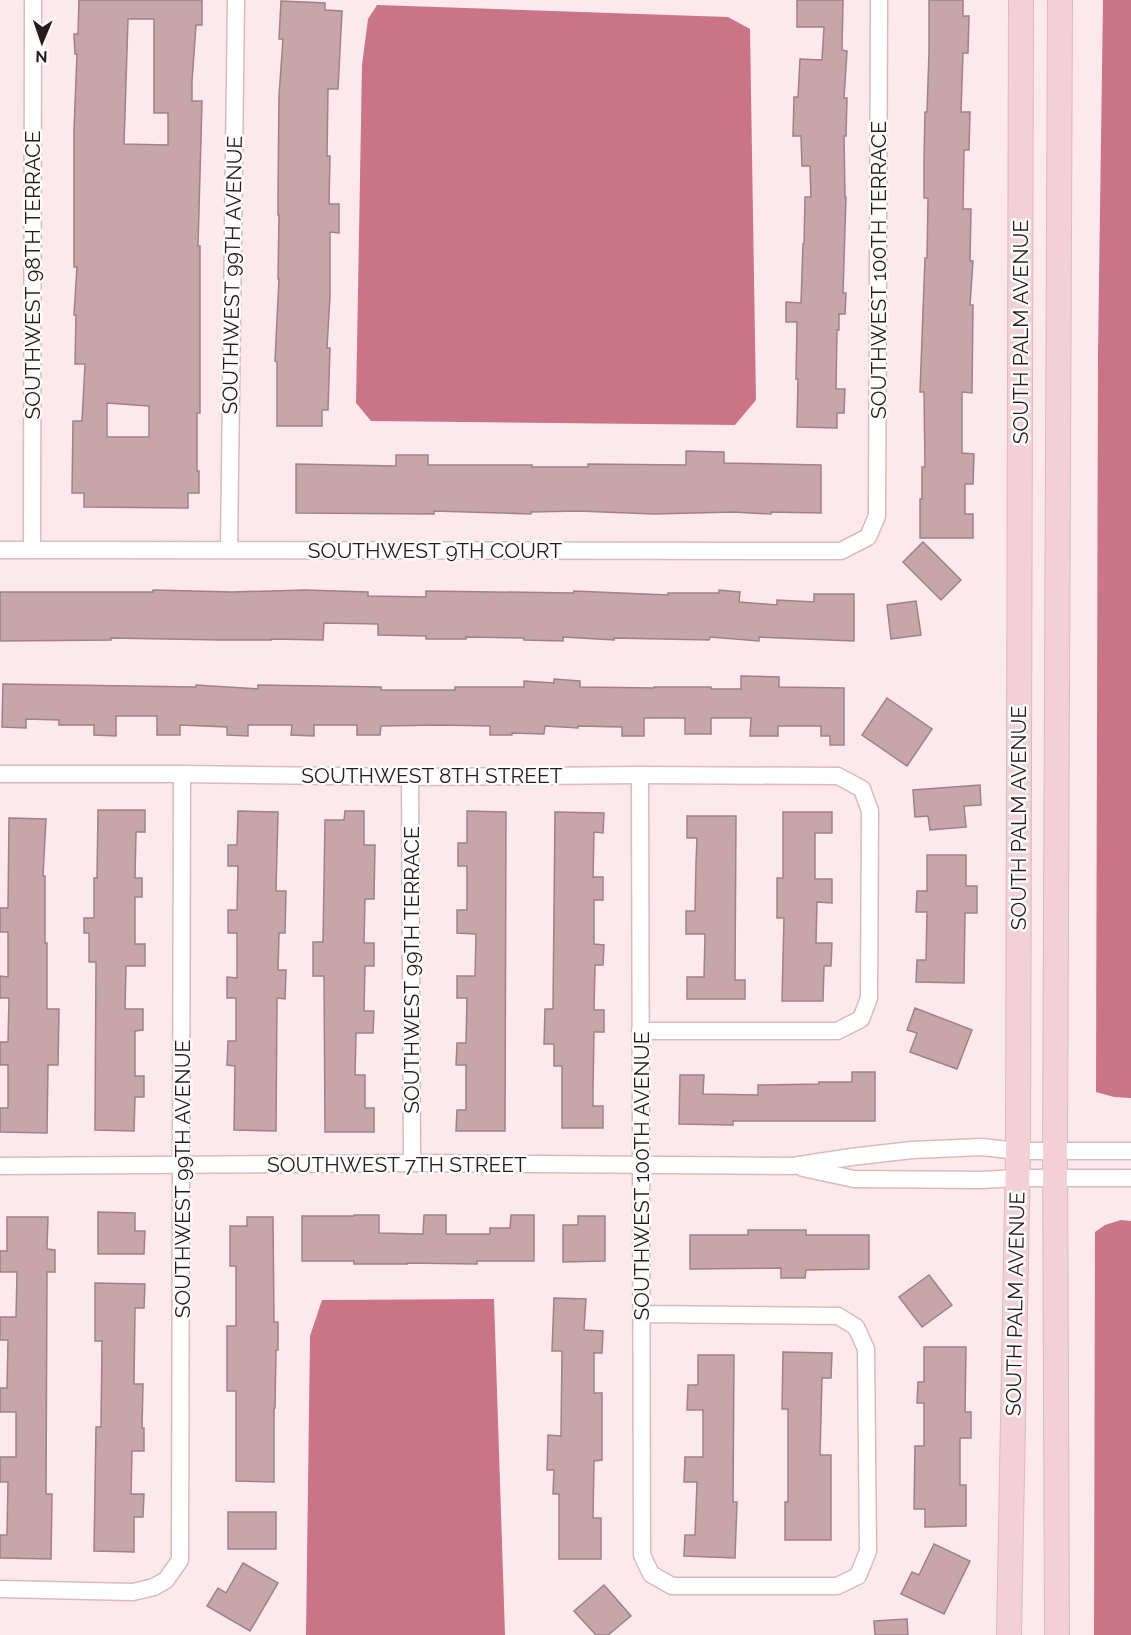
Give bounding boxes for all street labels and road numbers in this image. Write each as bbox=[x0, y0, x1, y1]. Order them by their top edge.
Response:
street label: SOUTHWEST 100TH TERRACE bbox=[866, 121, 891, 419]
street label: SOUTHWEST 98TH TERRACE bbox=[20, 130, 45, 420]
street label: SOUTHWEST 99TH AVENUE bbox=[217, 136, 247, 414]
street label: SOUTH PALM AVENUE bbox=[1008, 220, 1033, 444]
street label: SOUTHWEST 9TH COURT bbox=[308, 538, 562, 563]
street label: SOUTH PALM AVENUE bbox=[1006, 706, 1031, 930]
street label: SOUTHWEST 8TH STREET bbox=[301, 763, 563, 788]
street label: SOUTHWEST 99TH TERRACE bbox=[399, 826, 424, 1114]
street label: SOUTHWEST 100TH AVENUE bbox=[629, 1032, 654, 1320]
street label: SOUTHWEST 99TH AVENUE bbox=[170, 1040, 195, 1318]
street label: SOUTHWEST 7TH STREET bbox=[267, 1152, 527, 1177]
street label: SOUTH PALM AVENUE bbox=[1001, 1192, 1029, 1416]

